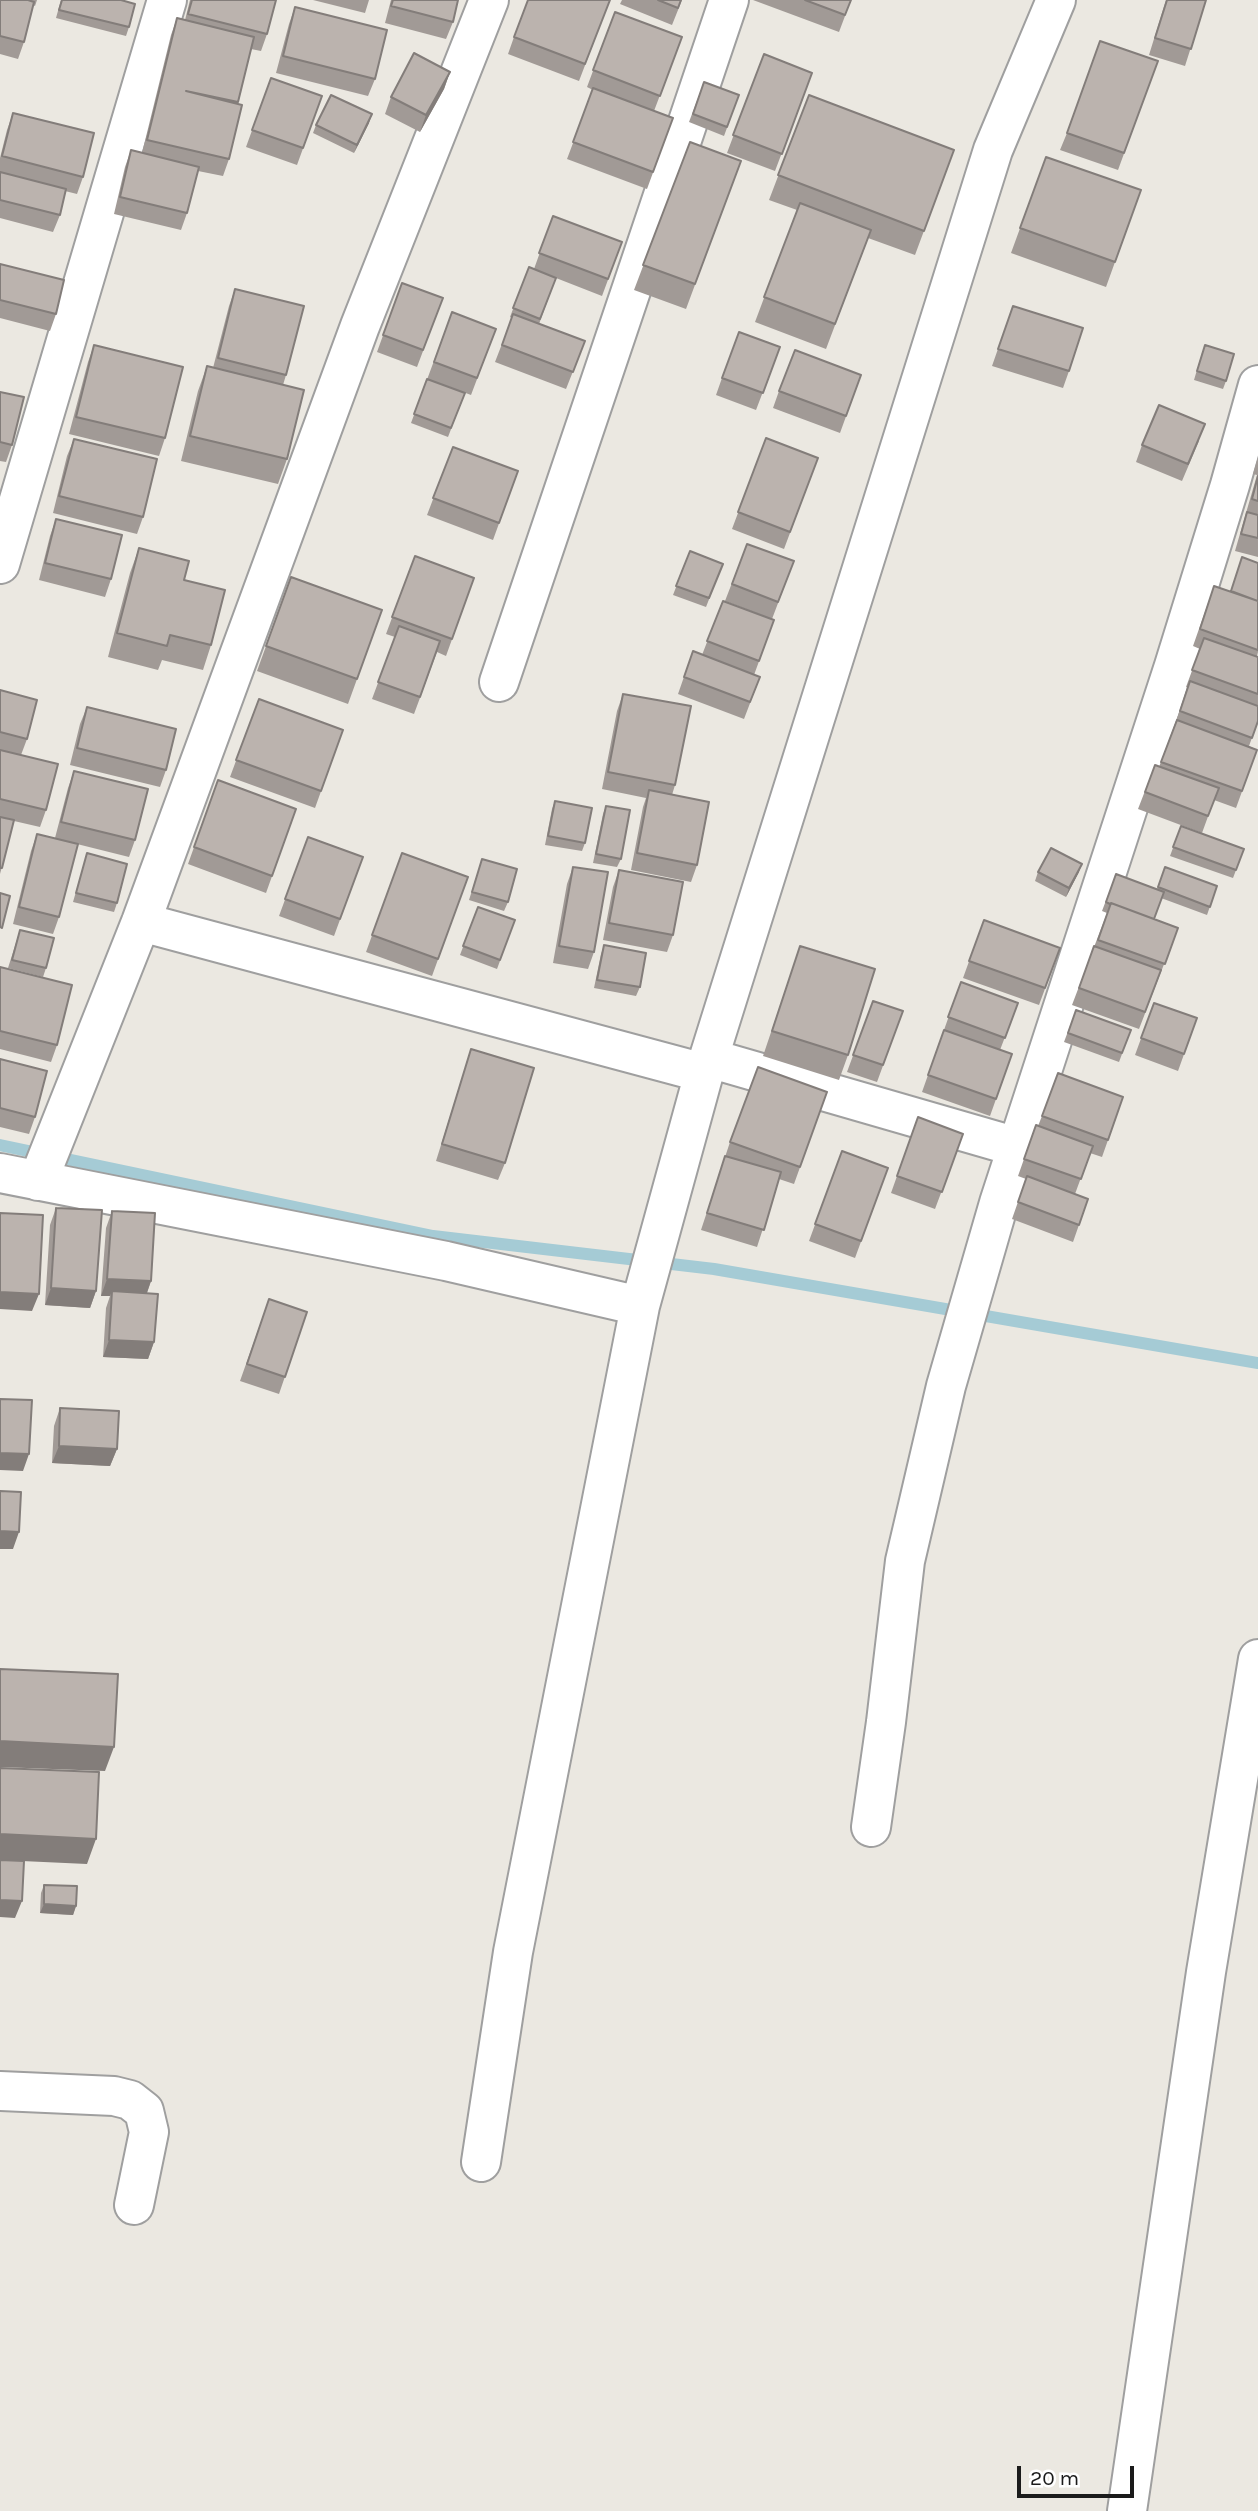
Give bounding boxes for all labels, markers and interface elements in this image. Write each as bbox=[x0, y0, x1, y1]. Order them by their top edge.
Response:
scale bar bbox=[1020, 2452, 1137, 2496]
text: 20 m bbox=[1030, 2466, 1079, 2490]

